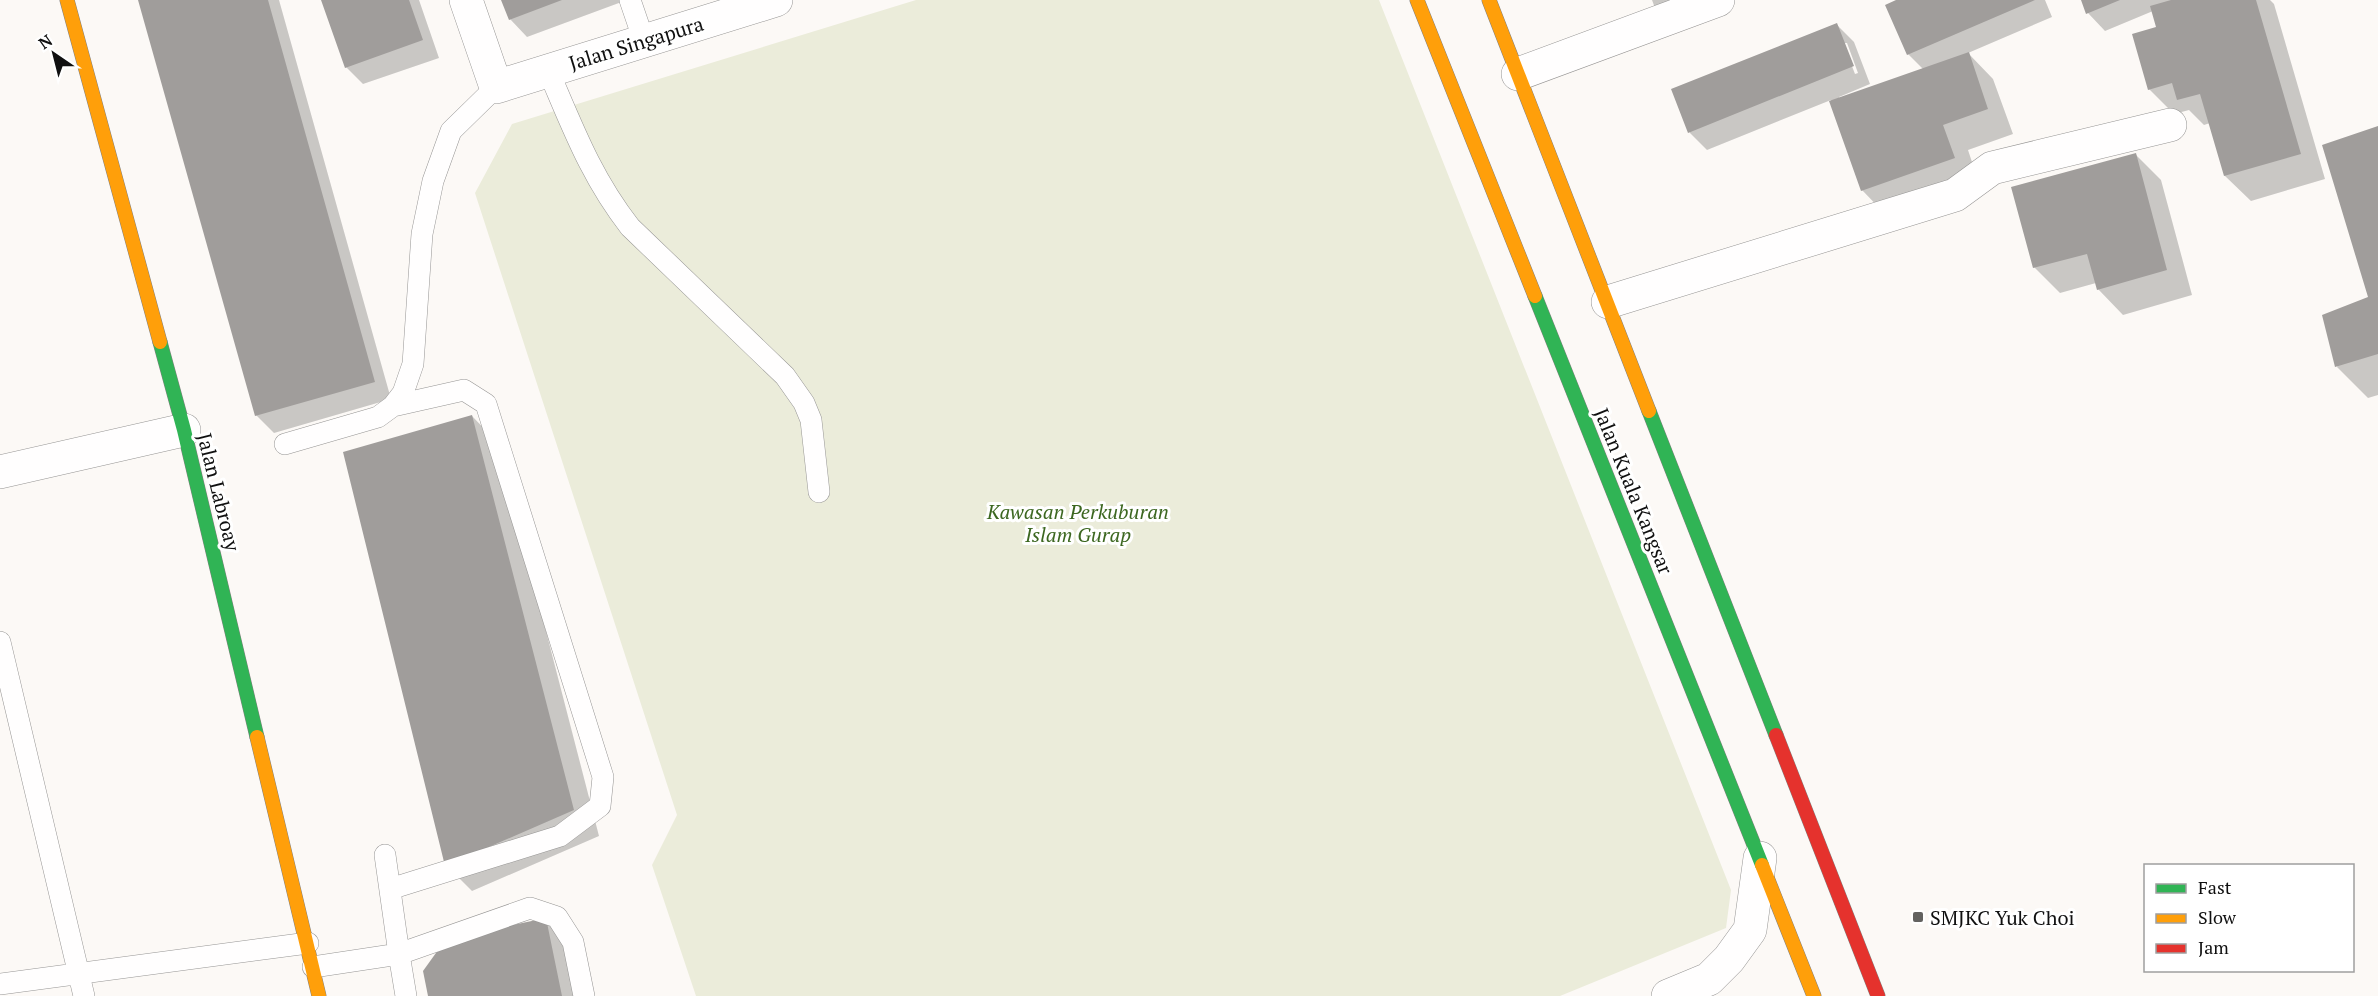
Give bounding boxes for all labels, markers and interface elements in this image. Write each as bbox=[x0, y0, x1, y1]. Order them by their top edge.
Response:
street label: Jalan Singapura bbox=[565, 10, 707, 76]
north arrow bbox=[24, 24, 84, 84]
text: N bbox=[34, 29, 57, 54]
street label: Jalan Kuala Kangsar bbox=[1588, 404, 1680, 578]
street label: Jalan Labroay bbox=[191, 430, 247, 555]
park label: Kawasan Perkuburan Islam Gurap bbox=[986, 498, 1169, 548]
legend bbox=[2144, 864, 2354, 972]
text: Fast bbox=[2198, 875, 2232, 899]
place label: SMJKC Yuk Choi bbox=[1930, 904, 2075, 931]
text: Slow bbox=[2198, 905, 2237, 929]
marker: SMJKC Yuk Choi bbox=[1911, 910, 1925, 924]
text: Jam bbox=[2198, 935, 2229, 959]

